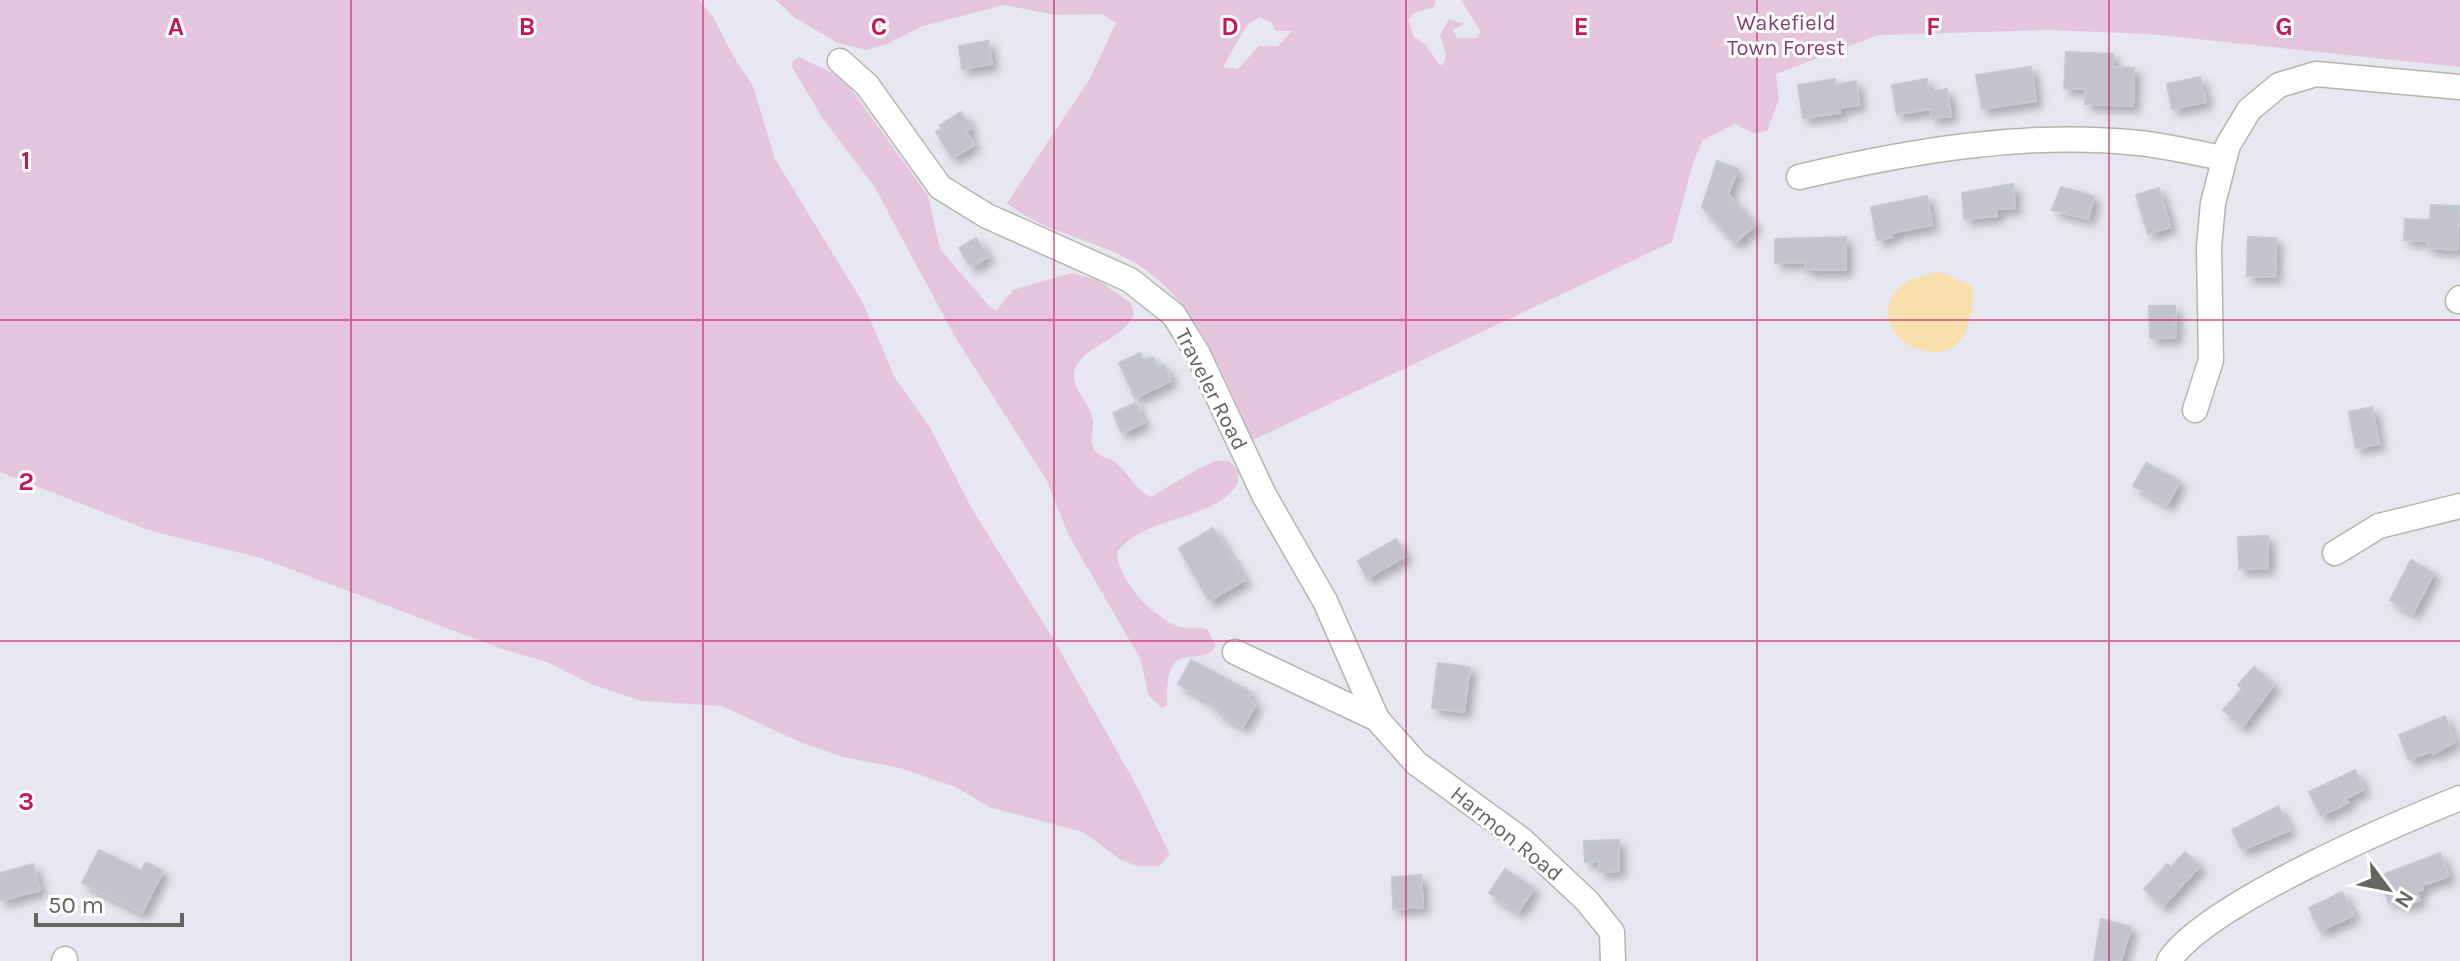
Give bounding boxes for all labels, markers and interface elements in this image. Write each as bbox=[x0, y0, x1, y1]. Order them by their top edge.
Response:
park label: Wakefield Town Forest bbox=[1727, 10, 1845, 61]
text: A bbox=[168, 11, 184, 42]
text: B bbox=[519, 11, 535, 42]
text: C bbox=[871, 11, 887, 42]
text: D bbox=[1221, 11, 1239, 42]
text: E bbox=[1573, 11, 1589, 42]
text: F bbox=[1926, 11, 1940, 42]
text: G bbox=[2275, 11, 2293, 42]
text: 1 bbox=[21, 145, 31, 176]
street label: Traveler Road bbox=[1169, 324, 1253, 455]
text: 2 bbox=[18, 466, 34, 497]
street label: Harmon Road bbox=[1445, 781, 1568, 887]
text: 3 bbox=[18, 786, 34, 817]
north arrow bbox=[2348, 849, 2428, 929]
scale bar bbox=[36, 877, 182, 927]
text: N bbox=[2389, 885, 2419, 913]
text: 50 m bbox=[48, 891, 104, 919]

